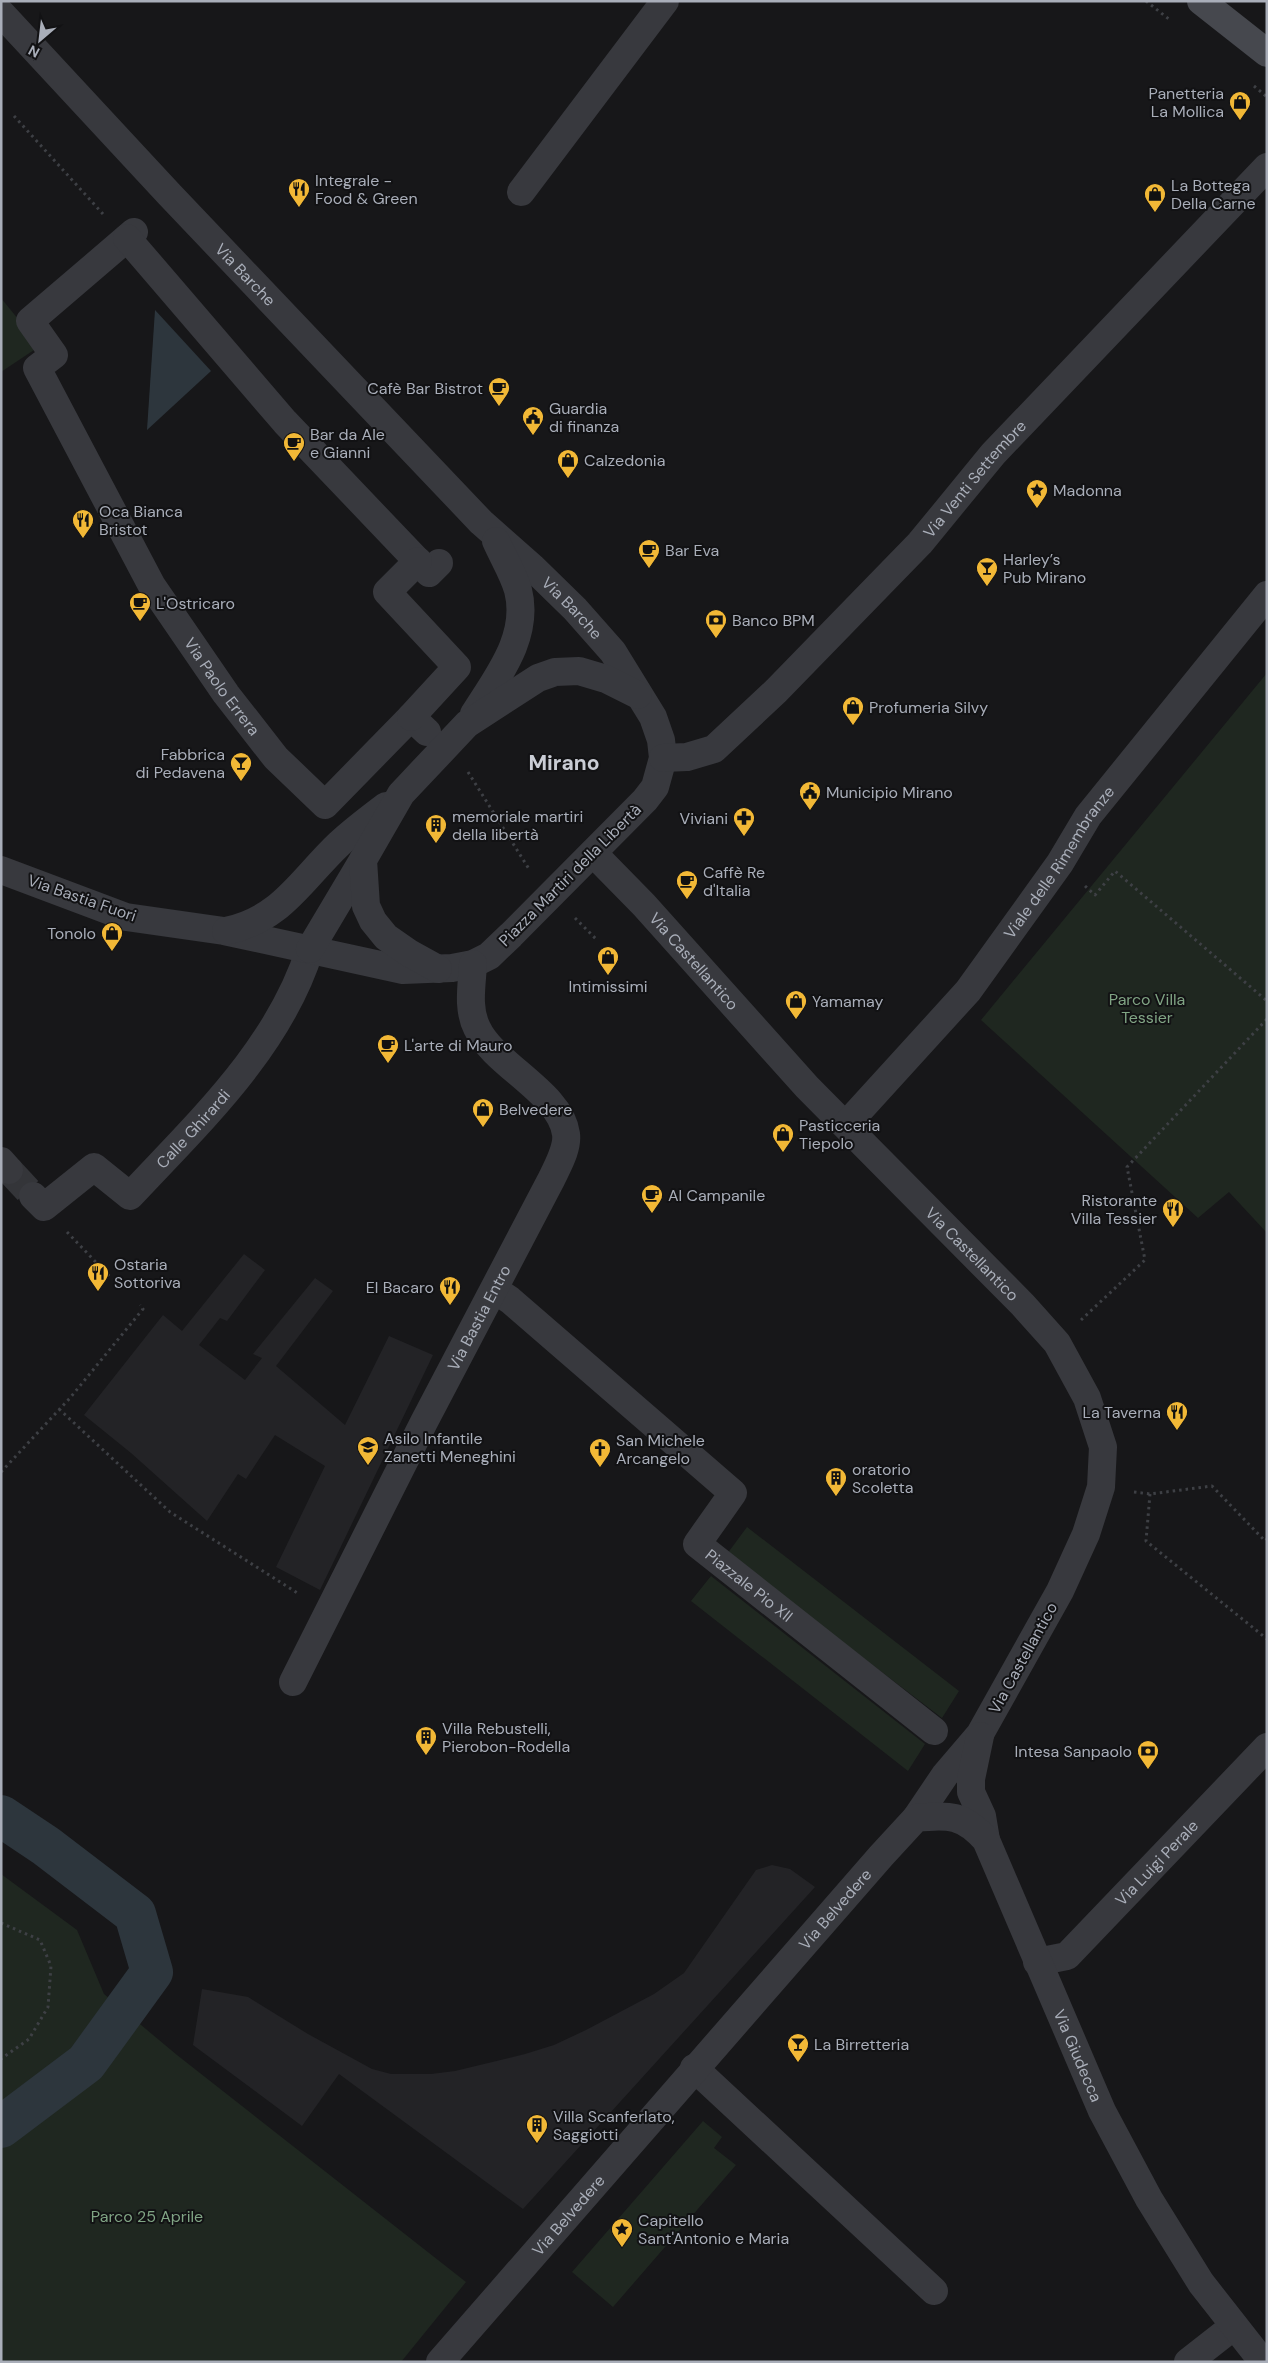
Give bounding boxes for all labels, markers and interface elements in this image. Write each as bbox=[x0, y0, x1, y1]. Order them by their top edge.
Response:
north arrow bbox=[15, 15, 65, 65]
text: N bbox=[25, 41, 43, 62]
place label: Panetteria La Mollica bbox=[1149, 83, 1224, 122]
shop icon: Panetteria La Mollica bbox=[1228, 90, 1252, 121]
place label: Integrale - Food & Green bbox=[315, 170, 418, 209]
place label: La Bottega Della Carne bbox=[1171, 175, 1256, 214]
restaurant icon: Integrale - Food & Green bbox=[287, 177, 311, 208]
shop icon: La Bottega Della Carne bbox=[1143, 182, 1167, 213]
street label: Via Barche bbox=[211, 239, 280, 310]
cafe icon: Cafè Bar Bistrot bbox=[487, 376, 511, 407]
place label: Cafè Bar Bistrot bbox=[367, 378, 483, 399]
place label: Guardia di finanza bbox=[549, 398, 619, 437]
public building icon: Guardia di finanza bbox=[521, 405, 545, 436]
street label: Via Venti Settembre bbox=[918, 415, 1031, 542]
place label: Bar da Ale e Gianni bbox=[310, 424, 385, 463]
cafe icon: Bar da Ale e Gianni bbox=[282, 431, 306, 462]
shop icon: Calzedonia bbox=[556, 448, 580, 479]
place label: Calzedonia bbox=[584, 450, 665, 471]
place icon: Madonna bbox=[1025, 478, 1049, 509]
place label: Madonna bbox=[1053, 480, 1122, 501]
place label: Oca Bianca Bristot bbox=[99, 501, 183, 540]
restaurant icon: Oca Bianca Bristot bbox=[71, 508, 95, 539]
cafe icon: Bar Eva bbox=[637, 538, 661, 569]
place label: Bar Eva bbox=[665, 540, 719, 561]
place label: Harley’s Pub Mirano bbox=[1003, 549, 1086, 588]
bar icon: Harley’s Pub Mirano bbox=[975, 556, 999, 587]
street label: Via Barche bbox=[537, 572, 607, 643]
cafe icon: L'Ostricaro bbox=[128, 591, 152, 622]
place label: L'Ostricaro bbox=[156, 593, 235, 614]
bank icon: Banco BPM bbox=[704, 608, 728, 639]
place label: Banco BPM bbox=[732, 610, 815, 631]
street label: Via Paolo Errera bbox=[180, 633, 265, 740]
shop icon: Profumeria Silvy bbox=[841, 695, 865, 726]
place label: Profumeria Silvy bbox=[869, 697, 988, 718]
place label: Fabbrica di Pedavena bbox=[136, 744, 225, 783]
district label: Mirano bbox=[528, 749, 600, 777]
bar icon: Fabbrica di Pedavena bbox=[229, 751, 253, 782]
public building icon: Municipio Mirano bbox=[798, 780, 822, 811]
street label: Viale delle Rimembranze bbox=[999, 781, 1119, 943]
place label: Municipio Mirano bbox=[826, 782, 953, 803]
street label: Piazza Martiri della Libertà bbox=[494, 799, 646, 951]
place label: memoriale martiri della libertà bbox=[452, 806, 583, 845]
pharmacy icon: Viviani bbox=[732, 806, 756, 837]
place label: Viviani bbox=[679, 808, 728, 829]
building icon: memoriale martiri della libertà bbox=[424, 813, 448, 844]
place label: Caffè Re d'Italia bbox=[703, 862, 765, 901]
cafe icon: Caffè Re d'Italia bbox=[675, 869, 699, 900]
street label: Via Bastia Fuori bbox=[25, 870, 139, 926]
street label: Via Castellantico bbox=[645, 908, 743, 1014]
shop icon: Tonolo bbox=[100, 921, 124, 952]
place label: Tonolo bbox=[47, 923, 96, 944]
shop icon: Intimissimi bbox=[596, 945, 620, 976]
place label: Intimissimi bbox=[568, 976, 648, 997]
shop icon: Yamamay bbox=[784, 989, 808, 1020]
park label: Parco Villa Tessier bbox=[1109, 989, 1185, 1028]
place label: Yamamay bbox=[812, 991, 883, 1012]
cafe icon: L'arte di Mauro bbox=[376, 1033, 400, 1064]
place label: L'arte di Mauro bbox=[404, 1035, 513, 1056]
street label: Calle Ghirardi bbox=[151, 1085, 234, 1173]
shop icon: Belvedere bbox=[471, 1097, 495, 1128]
place label: Belvedere bbox=[499, 1099, 572, 1120]
place label: Pasticceria Tiepolo bbox=[799, 1115, 880, 1154]
shop icon: Pasticceria Tiepolo bbox=[771, 1122, 795, 1153]
cafe icon: Al Campanile bbox=[640, 1183, 664, 1214]
place label: Al Campanile bbox=[668, 1185, 765, 1206]
place label: Ristorante Villa Tessier bbox=[1071, 1190, 1157, 1229]
restaurant icon: Ristorante Villa Tessier bbox=[1161, 1197, 1185, 1228]
street label: Via Castellantico bbox=[921, 1202, 1024, 1305]
place label: Ostaria Sottoriva bbox=[114, 1254, 181, 1293]
restaurant icon: Ostaria Sottoriva bbox=[86, 1261, 110, 1292]
street label: Via Bastia Entro bbox=[442, 1261, 515, 1374]
restaurant icon: El Bacaro bbox=[438, 1275, 462, 1306]
place label: El Bacaro bbox=[366, 1277, 434, 1298]
restaurant icon: La Taverna bbox=[1165, 1400, 1189, 1431]
place label: La Taverna bbox=[1082, 1402, 1161, 1423]
place label: Asilo Infantile Zanetti Meneghini bbox=[384, 1428, 516, 1467]
place label: San Michele Arcangelo bbox=[616, 1430, 705, 1469]
school or university icon: Asilo Infantile Zanetti Meneghini bbox=[356, 1435, 380, 1466]
church icon: San Michele Arcangelo bbox=[588, 1437, 612, 1468]
place label: oratorio Scoletta bbox=[852, 1459, 914, 1498]
building icon: oratorio Scoletta bbox=[824, 1466, 848, 1497]
street label: Piazzale Pio XII bbox=[701, 1544, 797, 1626]
street label: Via Castellantico bbox=[984, 1599, 1062, 1717]
place label: Villa Rebustelli, Pierobon-Rodella bbox=[442, 1718, 570, 1757]
building icon: Villa Rebustelli, Pierobon-Rodella bbox=[414, 1725, 438, 1756]
bank icon: Intesa Sanpaolo bbox=[1136, 1739, 1160, 1770]
place label: Intesa Sanpaolo bbox=[1015, 1741, 1132, 1762]
street label: Via Luigi Perale bbox=[1110, 1815, 1203, 1910]
street label: Via Belvedere bbox=[794, 1864, 876, 1954]
street label: Via Giudecca bbox=[1049, 2006, 1107, 2105]
bar icon: La Birretteria bbox=[786, 2032, 810, 2063]
place label: La Birretteria bbox=[814, 2034, 909, 2055]
place label: Villa Scanferlato, Saggiotti bbox=[553, 2106, 675, 2145]
building icon: Villa Scanferlato, Saggiotti bbox=[525, 2113, 549, 2144]
street label: Via Belvedere bbox=[527, 2170, 609, 2260]
park label: Parco 25 Aprile bbox=[91, 2206, 203, 2227]
place label: Capitello Sant'Antonio e Maria bbox=[638, 2210, 789, 2249]
place icon: Capitello Sant'Antonio e Maria bbox=[610, 2217, 634, 2248]

